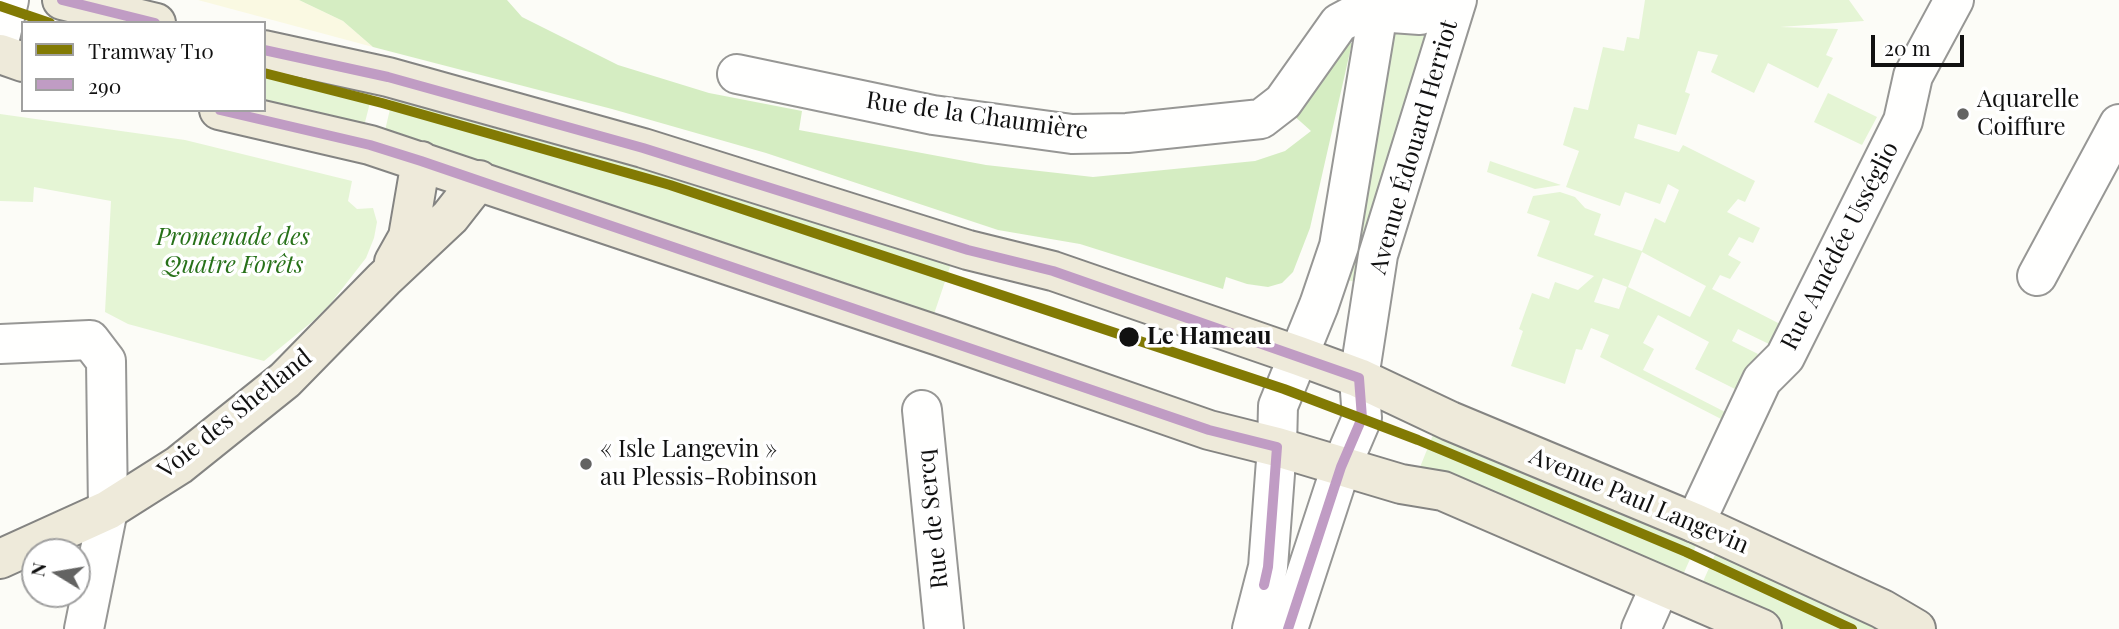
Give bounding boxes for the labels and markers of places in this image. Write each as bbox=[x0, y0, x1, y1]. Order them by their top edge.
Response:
place label: Aquarelle Coiffure bbox=[1977, 86, 2080, 142]
marker: Aquarelle Coiffure bbox=[1955, 106, 1971, 122]
place label: Le Hameau bbox=[1147, 323, 1272, 351]
marker: Le Hameau bbox=[1117, 325, 1141, 349]
place label: « Isle Langevin » au Plessis-Robinson bbox=[600, 436, 817, 492]
marker: « Isle Langevin » au Plessis-Robinson bbox=[578, 456, 594, 472]

